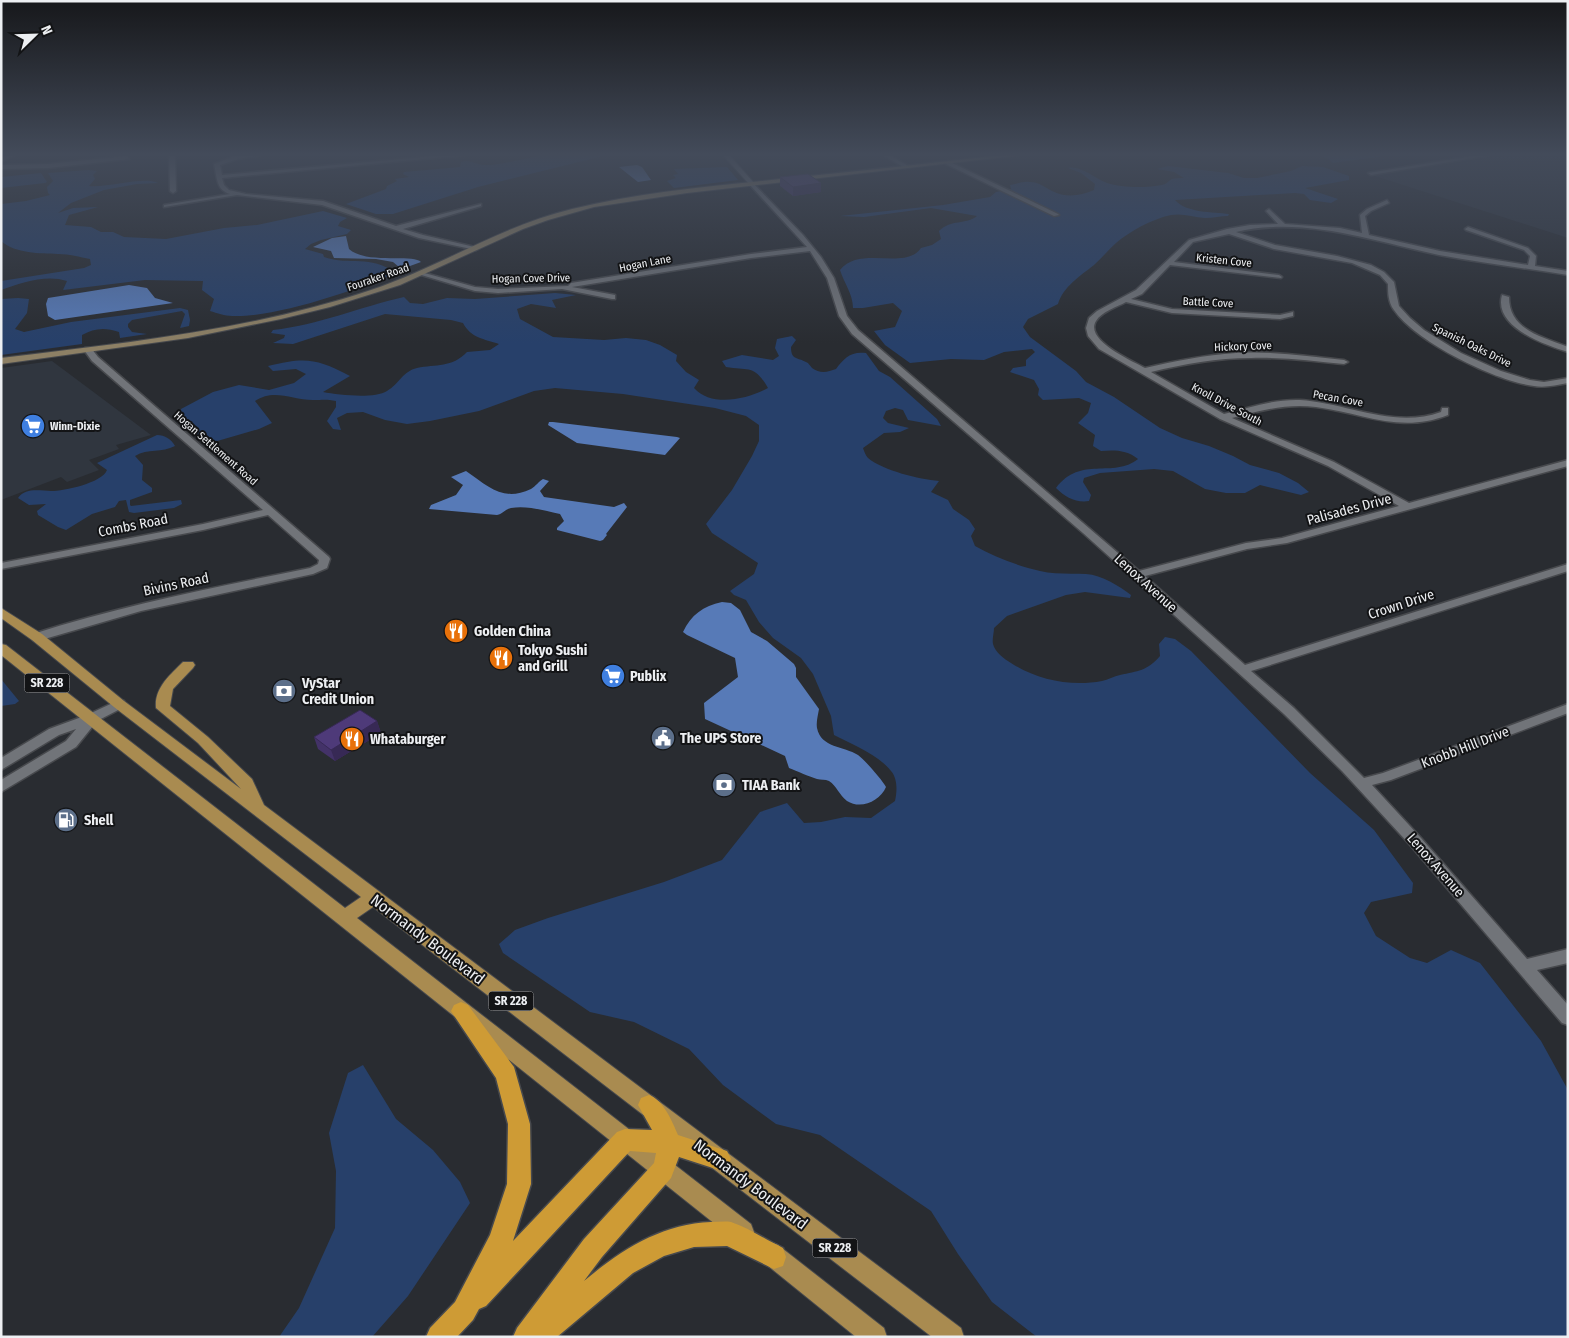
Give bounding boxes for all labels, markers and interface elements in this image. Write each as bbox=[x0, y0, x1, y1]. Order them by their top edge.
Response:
north arrow bbox=[10, 10, 60, 60]
text: N bbox=[37, 23, 56, 37]
street label: Kristen Cove bbox=[1196, 251, 1252, 270]
street label: Hogan Lane bbox=[618, 252, 672, 275]
street label: Fouraker Road bbox=[346, 261, 411, 294]
street label: Hogan Cove Drive bbox=[492, 271, 570, 286]
street label: Battle Cove bbox=[1182, 295, 1234, 310]
street label: Spanish Oaks Drive bbox=[1430, 321, 1513, 370]
street label: Hickory Cove bbox=[1214, 339, 1272, 354]
street label: Knoll Drive South bbox=[1189, 380, 1264, 429]
street label: Pecan Cove bbox=[1312, 388, 1364, 409]
street label: Hogan Settlement Road bbox=[171, 409, 260, 488]
supermarket icon: Winn-Dixie bbox=[20, 413, 46, 439]
place label: Winn-Dixie bbox=[50, 420, 100, 433]
street label: Palisades Drive bbox=[1305, 490, 1393, 529]
street label: Combs Road bbox=[97, 510, 169, 541]
street label: Lenox Avenue bbox=[1111, 551, 1181, 616]
street label: Bivins Road bbox=[142, 569, 210, 600]
street label: Crown Drive bbox=[1366, 586, 1436, 623]
restaurant icon: Golden China bbox=[443, 618, 469, 644]
place label: Golden China bbox=[474, 623, 551, 640]
place label: Tokyo Sushi and Grill bbox=[518, 642, 588, 675]
restaurant icon: Tokyo Sushi and Grill bbox=[488, 645, 514, 671]
supermarket icon: Publix bbox=[600, 663, 626, 689]
place label: Publix bbox=[630, 668, 667, 685]
road number: SR 228 bbox=[24, 674, 70, 692]
place label: VyStar Credit Union bbox=[301, 675, 374, 708]
bank icon: VyStar Credit Union bbox=[271, 678, 297, 704]
street label: Knobb Hill Drive bbox=[1419, 723, 1512, 772]
public building icon: The UPS Store bbox=[650, 725, 676, 751]
restaurant icon: Whataburger bbox=[339, 726, 365, 752]
place label: The UPS Store bbox=[680, 730, 761, 747]
place label: Whataburger bbox=[370, 731, 446, 748]
bank icon: TIAA Bank bbox=[711, 772, 737, 798]
place label: TIAA Bank bbox=[742, 777, 801, 794]
fuel station icon: Shell bbox=[53, 807, 79, 833]
place label: Shell bbox=[84, 812, 114, 829]
street label: Lenox Avenue bbox=[1403, 830, 1468, 901]
street label: Normandy Boulevard bbox=[367, 890, 488, 988]
road number: SR 228 bbox=[488, 991, 534, 1010]
street label: Normandy Boulevard bbox=[690, 1135, 811, 1233]
road number: SR 228 bbox=[812, 1238, 858, 1258]

